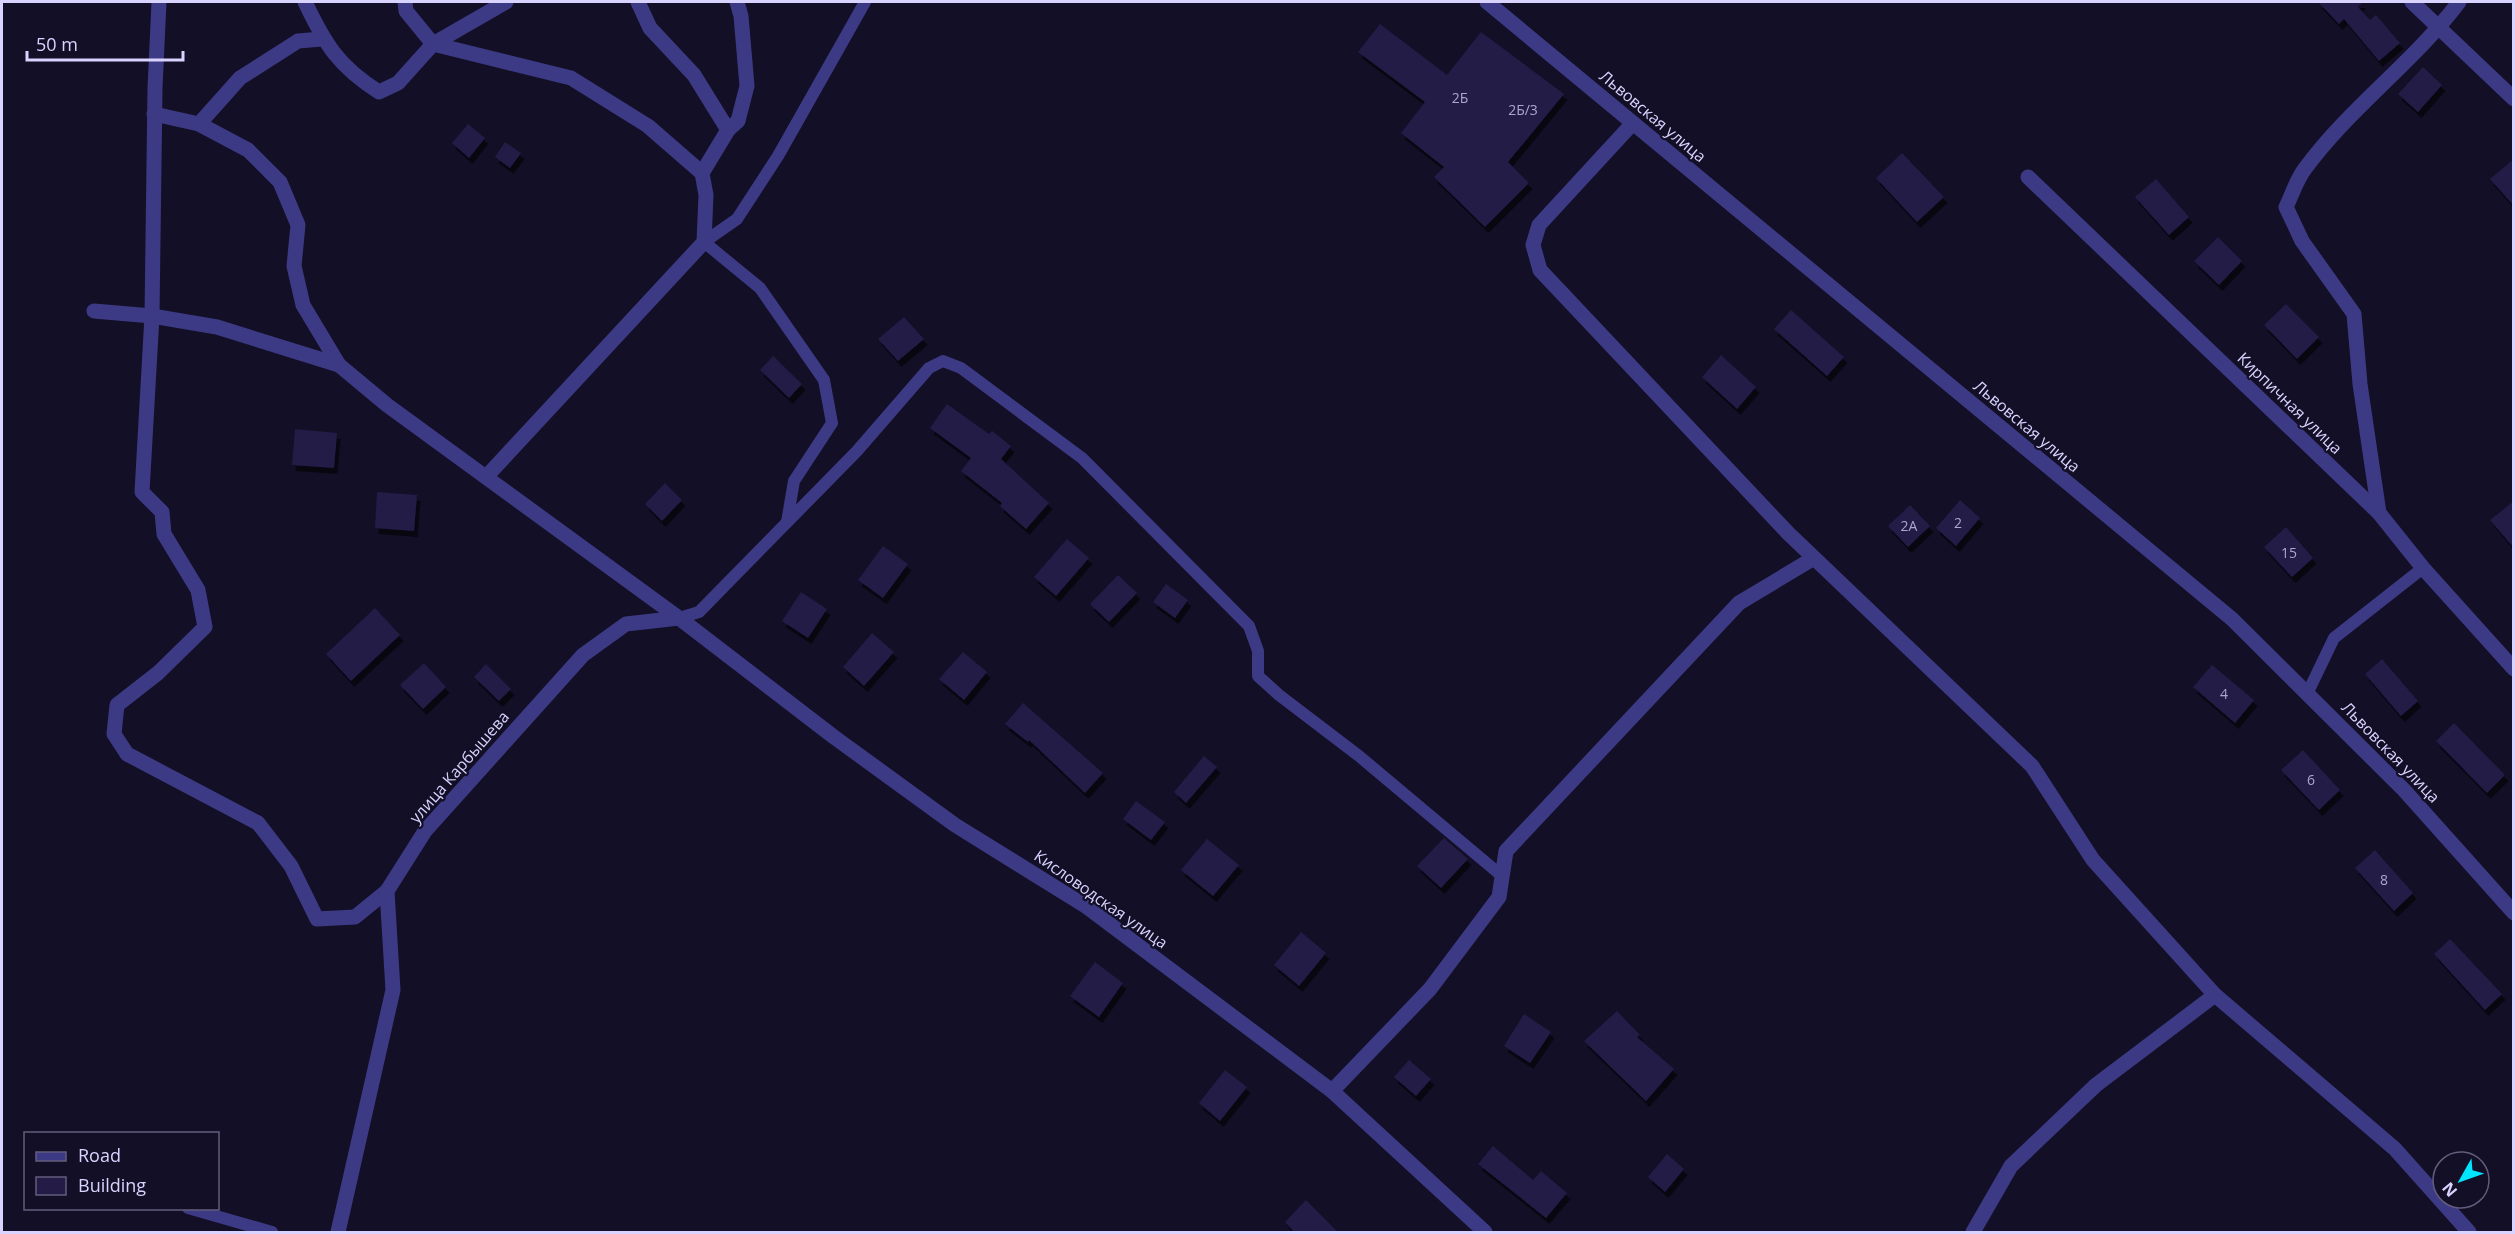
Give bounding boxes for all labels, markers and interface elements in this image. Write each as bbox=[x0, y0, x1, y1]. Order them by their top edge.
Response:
scale bar bbox=[27, 24, 183, 62]
text: 50 m bbox=[36, 32, 78, 56]
street label: Львовская улица bbox=[1595, 65, 1711, 167]
house number: 2Б bbox=[1452, 88, 1468, 107]
house number: 2Б/3 bbox=[1508, 100, 1538, 119]
street label: Кирпичная улица bbox=[2233, 347, 2347, 459]
street label: Львовская улица bbox=[1969, 375, 2085, 477]
house number: 2 bbox=[1954, 513, 1962, 532]
house number: 2А bbox=[1901, 516, 1918, 535]
house number: 15 bbox=[2281, 543, 2297, 562]
house number: 4 bbox=[2220, 684, 2228, 703]
street label: Львовская улица bbox=[2337, 697, 2445, 807]
street label: улица Карбышева bbox=[404, 706, 514, 828]
house number: 6 bbox=[2307, 770, 2315, 789]
street label: Кисловодская улица bbox=[1030, 845, 1172, 953]
house number: 8 bbox=[2380, 870, 2388, 889]
legend bbox=[24, 1132, 219, 1210]
text: Road bbox=[78, 1143, 121, 1167]
north arrow bbox=[2431, 1150, 2491, 1210]
text: Building bbox=[78, 1173, 146, 1197]
text: N bbox=[2437, 1178, 2462, 1202]

